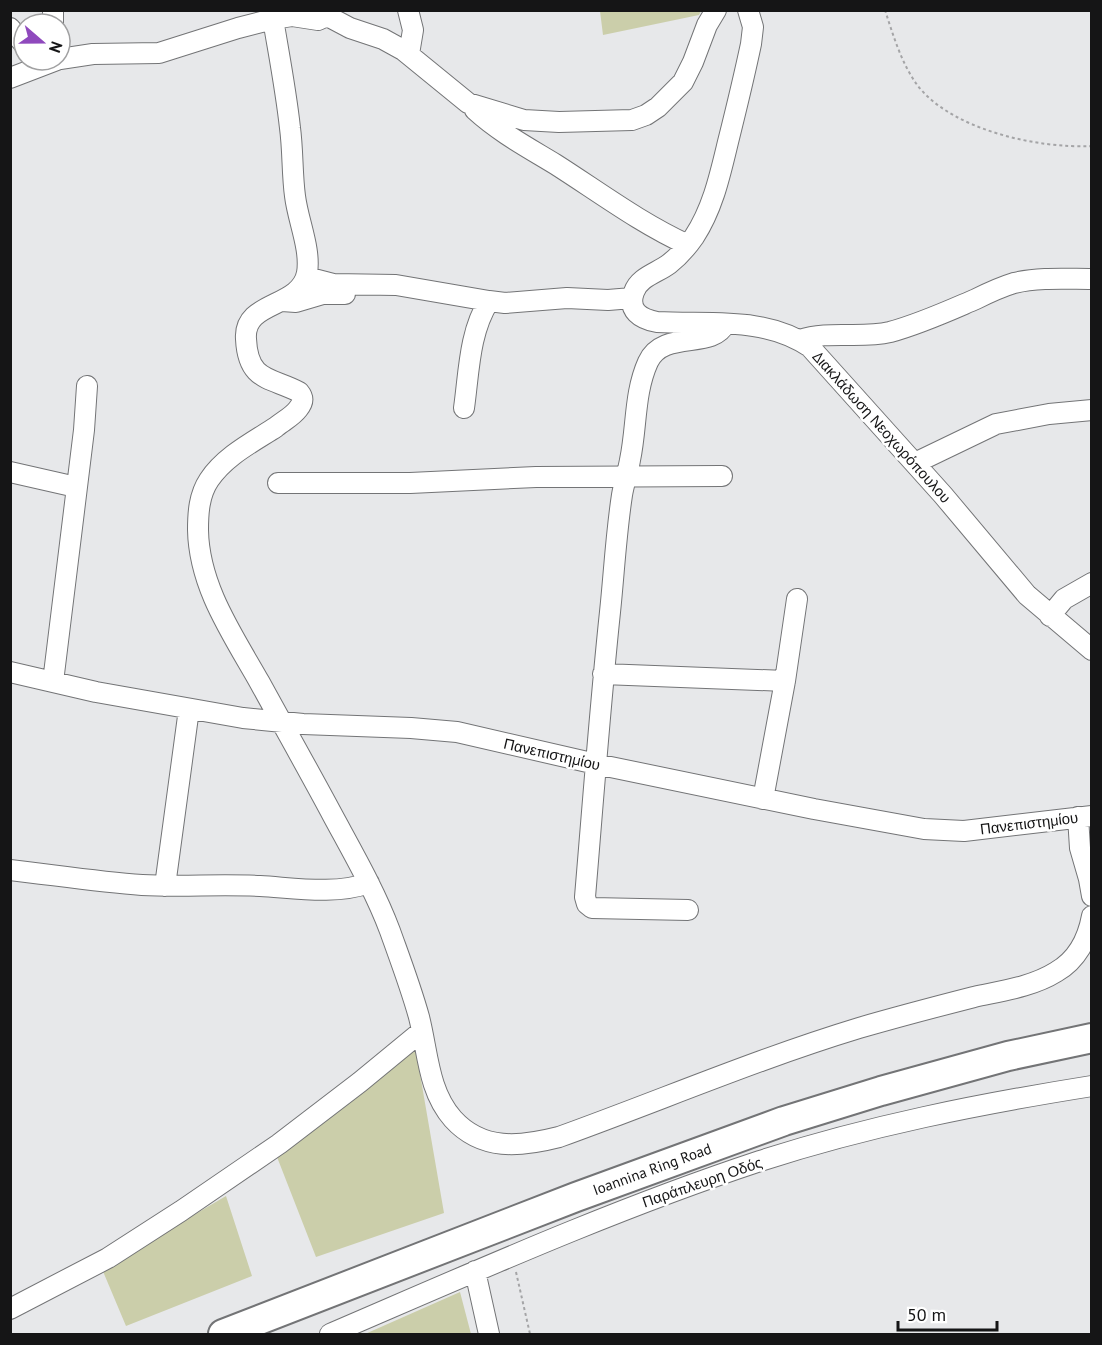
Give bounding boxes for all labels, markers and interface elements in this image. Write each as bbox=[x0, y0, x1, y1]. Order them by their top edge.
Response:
north arrow bbox=[12, 12, 72, 72]
text: N bbox=[45, 39, 67, 55]
street label: Διακλάδωση Νεοχωρόπουλου bbox=[809, 347, 955, 507]
street label: Πανεπιστημίου bbox=[502, 734, 602, 774]
street label: Πανεπιστημίου bbox=[979, 808, 1079, 838]
street label: Ioannina Ring Road bbox=[590, 1139, 714, 1199]
street label: Παράπλευρη Οδός bbox=[640, 1153, 764, 1211]
scale bar bbox=[898, 1294, 997, 1332]
text: 50 m bbox=[907, 1303, 946, 1326]

